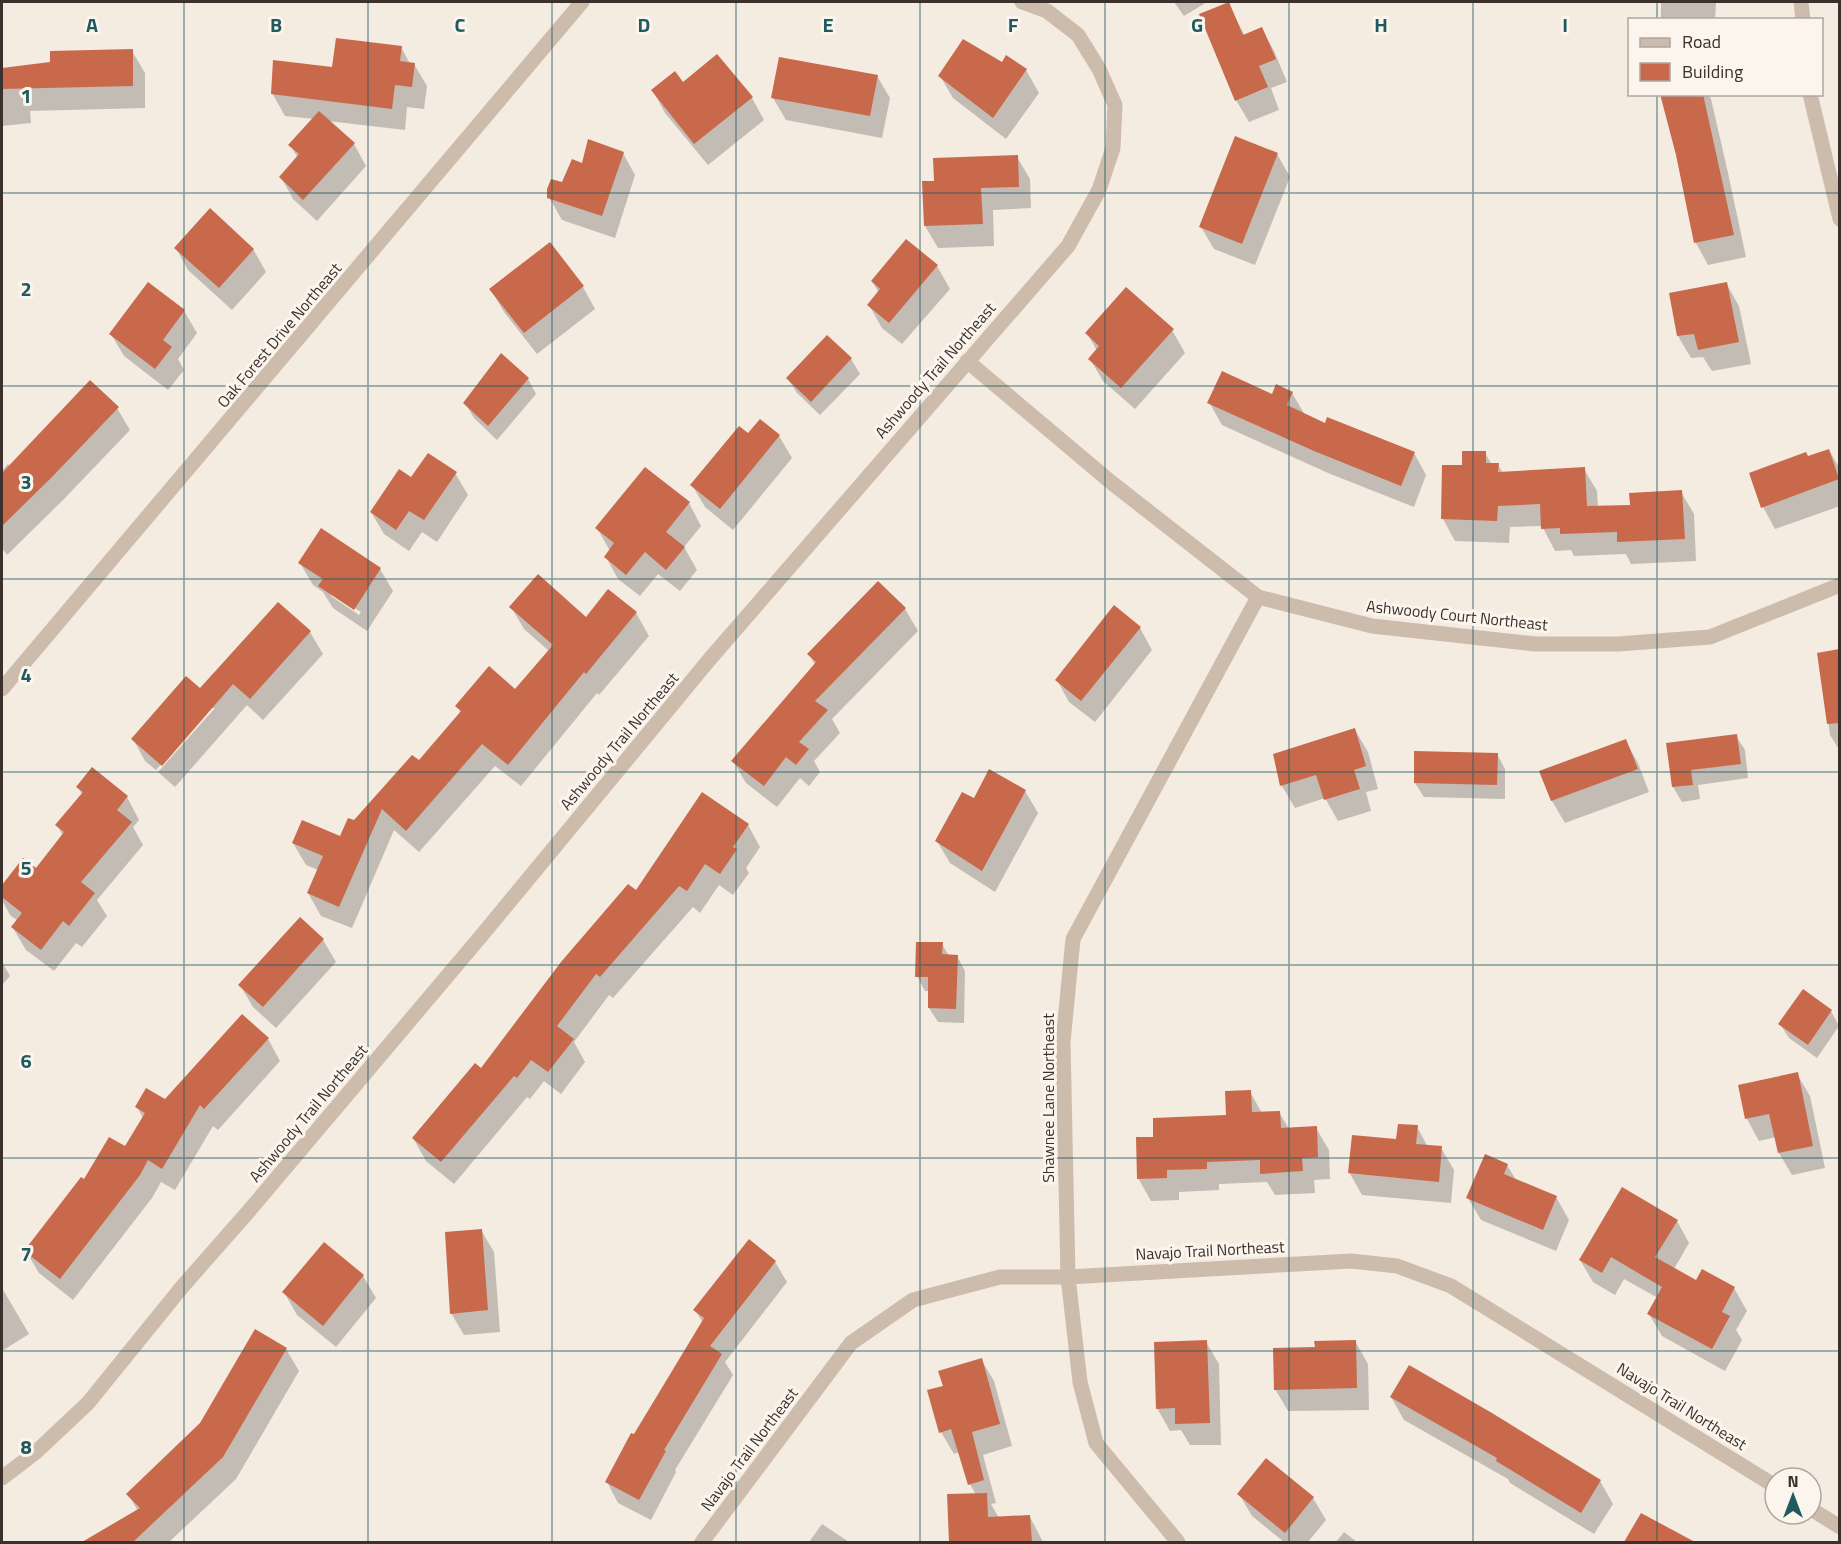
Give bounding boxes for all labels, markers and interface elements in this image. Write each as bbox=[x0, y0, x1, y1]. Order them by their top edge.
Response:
text: A bbox=[86, 9, 98, 40]
text: B bbox=[270, 9, 282, 40]
text: C bbox=[455, 9, 466, 40]
text: D bbox=[638, 9, 650, 40]
text: E bbox=[822, 9, 834, 40]
text: F bbox=[1008, 9, 1019, 40]
text: G bbox=[1191, 9, 1203, 40]
text: H bbox=[1374, 9, 1388, 40]
text: I bbox=[1562, 9, 1568, 40]
legend bbox=[1628, 18, 1823, 96]
text: Road bbox=[1682, 28, 1721, 55]
text: Building bbox=[1682, 58, 1743, 85]
text: 1 bbox=[20, 80, 32, 111]
street label: Oak Forest Drive Northeast bbox=[211, 257, 347, 413]
text: 2 bbox=[20, 273, 32, 304]
street label: Ashwoody Trail Northeast bbox=[869, 296, 1001, 443]
text: 3 bbox=[20, 466, 32, 497]
street label: Ashwoody Court Northeast bbox=[1365, 594, 1549, 637]
text: 4 bbox=[20, 659, 32, 690]
street label: Ashwoody Trail Northeast bbox=[554, 667, 684, 815]
text: 5 bbox=[20, 852, 32, 883]
street label: Shawnee Lane Northeast bbox=[1036, 1013, 1060, 1183]
street label: Ashwoody Trail Northeast bbox=[243, 1039, 373, 1187]
text: 6 bbox=[20, 1045, 32, 1076]
street label: Navajo Trail Northeast bbox=[1135, 1234, 1286, 1266]
text: 7 bbox=[20, 1238, 32, 1269]
street label: Navajo Trail Northeast bbox=[1612, 1356, 1752, 1456]
street label: Navajo Trail Northeast bbox=[695, 1382, 804, 1516]
text: 8 bbox=[20, 1431, 32, 1462]
north arrow bbox=[1763, 1466, 1823, 1526]
text: N bbox=[1787, 1469, 1799, 1493]

